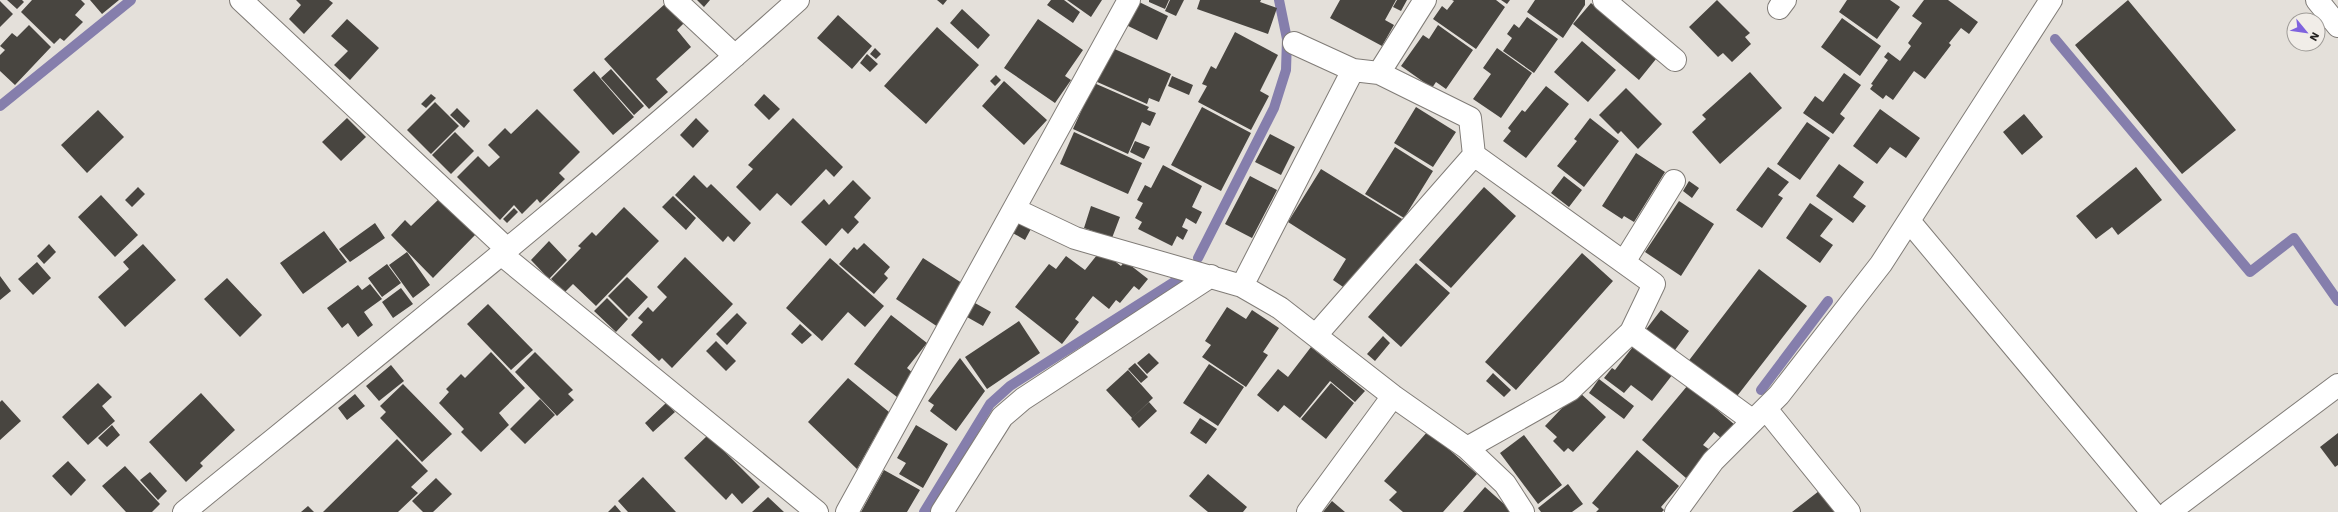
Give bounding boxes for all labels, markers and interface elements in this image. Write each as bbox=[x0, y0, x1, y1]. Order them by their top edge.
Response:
north arrow bbox=[2286, 12, 2326, 52]
text: N bbox=[2307, 30, 2322, 43]

